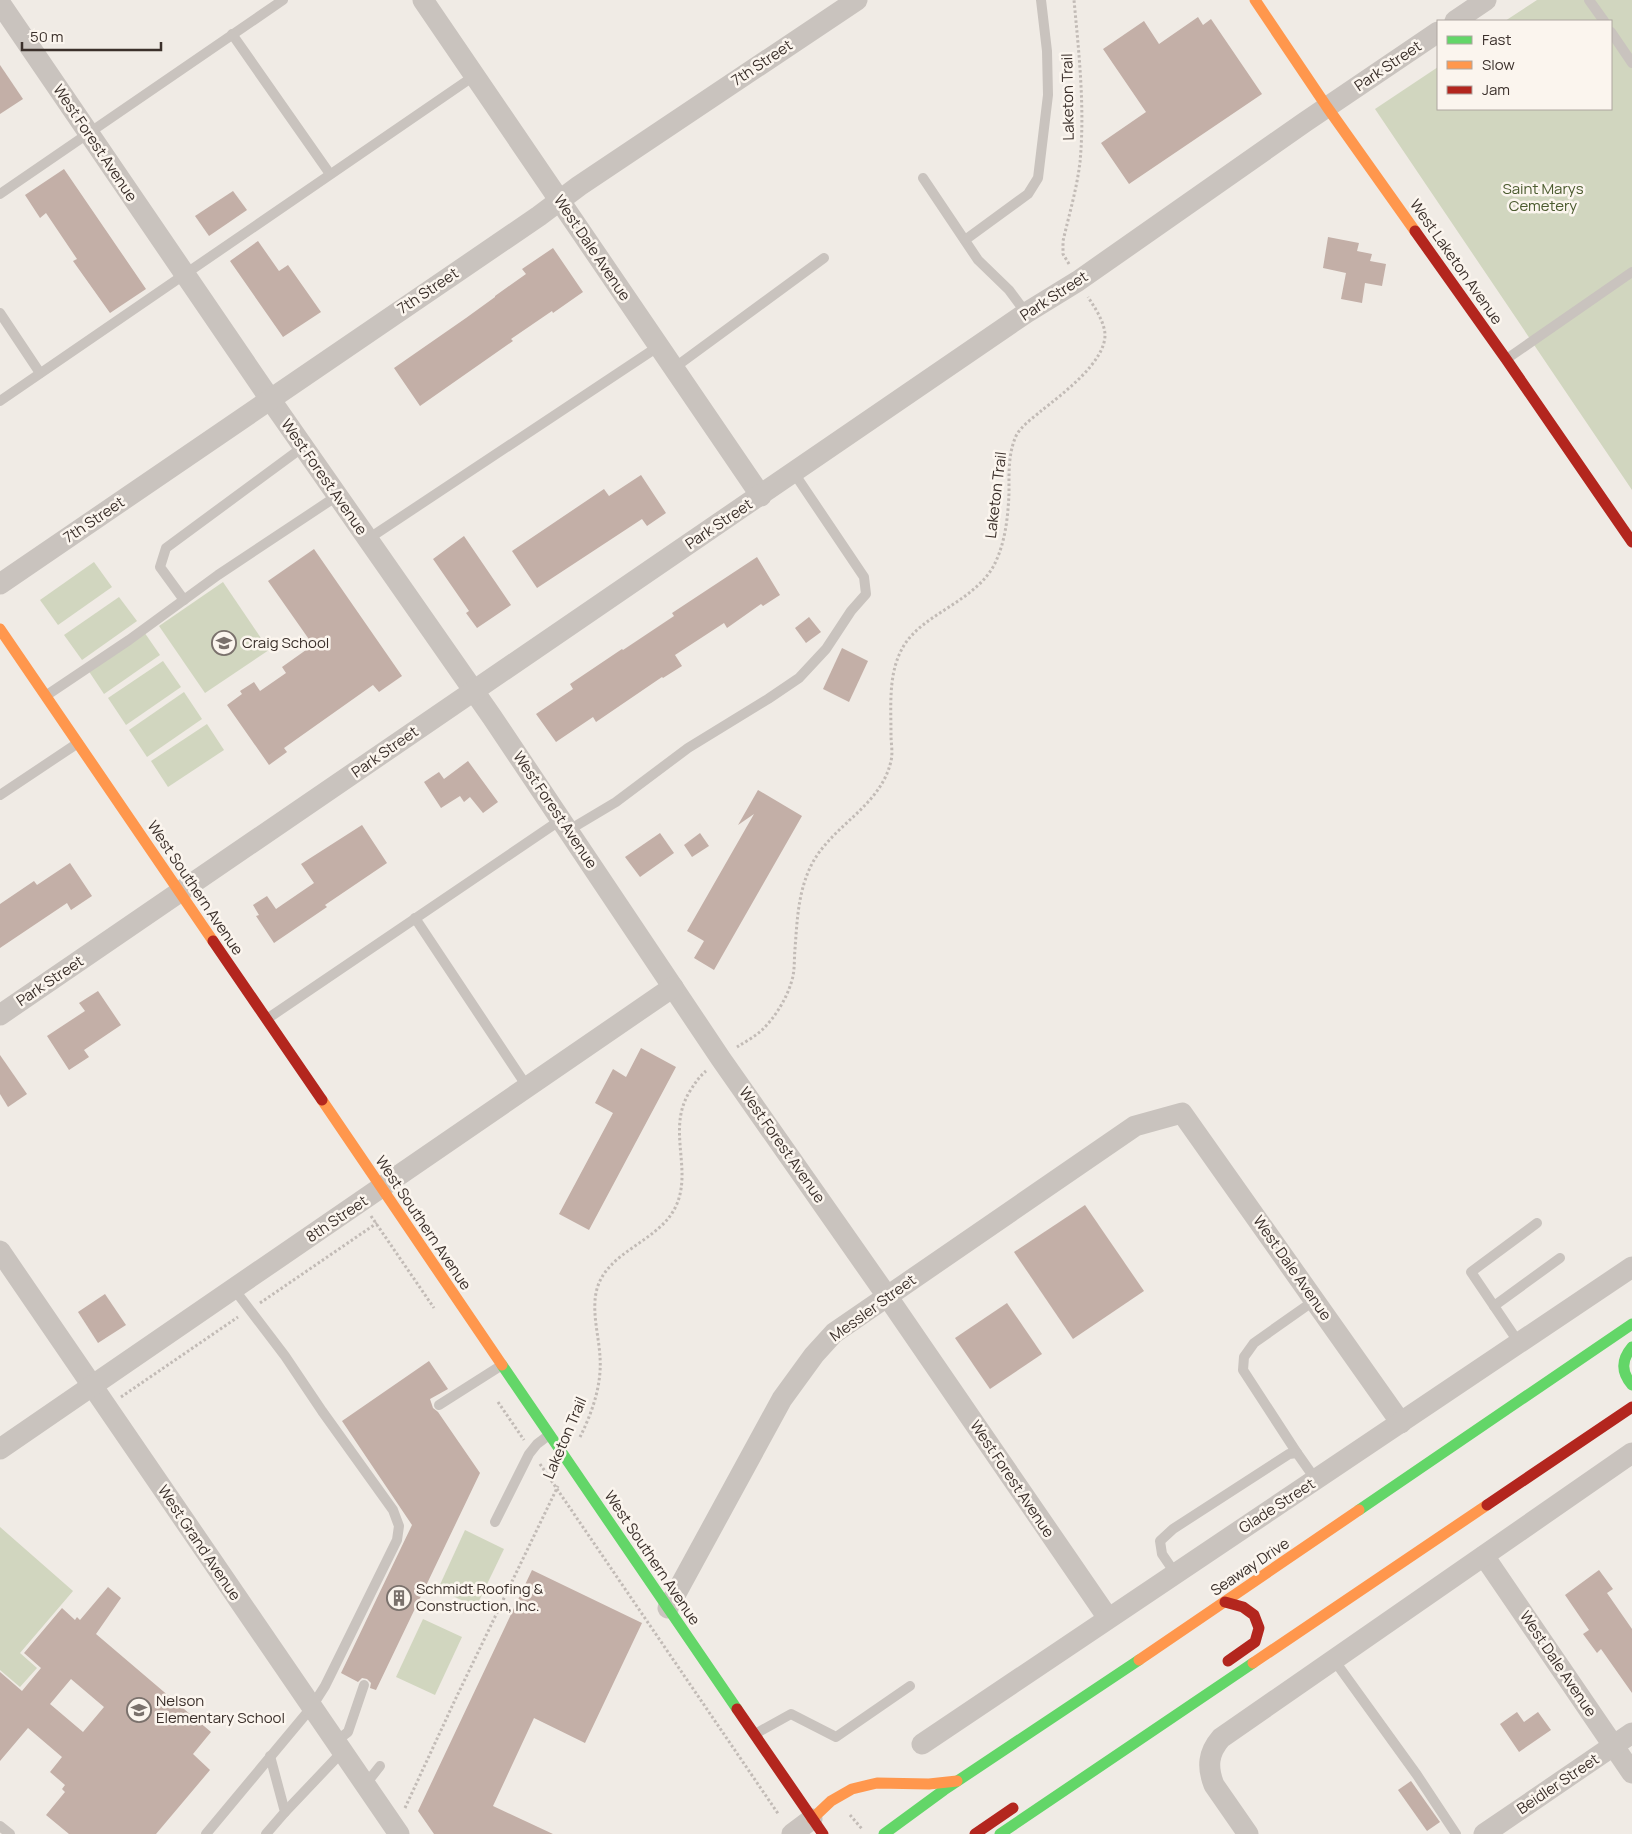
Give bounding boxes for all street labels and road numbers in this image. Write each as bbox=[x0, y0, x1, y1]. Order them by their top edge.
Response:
street label: 7th Street bbox=[727, 34, 796, 91]
street label: Park Street bbox=[1350, 35, 1425, 96]
street label: Laketon Trail bbox=[1056, 53, 1079, 141]
street label: West Forest Avenue bbox=[48, 80, 143, 206]
street label: West Dale Avenue bbox=[549, 191, 636, 305]
street label: West Laketon Avenue bbox=[1405, 195, 1508, 329]
street label: 7th Street bbox=[393, 262, 462, 319]
street label: Park Street bbox=[1016, 266, 1092, 325]
street label: West Forest Avenue bbox=[276, 414, 373, 539]
street label: Laketon Trail bbox=[980, 450, 1011, 539]
street label: 7th Street bbox=[59, 491, 128, 548]
street label: Park Street bbox=[681, 493, 756, 554]
street label: Park Street bbox=[347, 721, 422, 782]
street label: West Forest Avenue bbox=[508, 747, 603, 873]
street label: West Southern Avenue bbox=[142, 816, 248, 959]
street label: Park Street bbox=[12, 950, 87, 1011]
street label: West Forest Avenue bbox=[734, 1082, 831, 1207]
street label: West Southern Avenue bbox=[370, 1151, 476, 1294]
street label: 8th Street bbox=[302, 1190, 372, 1247]
street label: West Dale Avenue bbox=[1248, 1211, 1337, 1325]
street label: Messler Street bbox=[825, 1269, 920, 1346]
street label: Laketon Trail bbox=[538, 1394, 591, 1482]
street label: West Forest Avenue bbox=[965, 1416, 1060, 1542]
street label: Glade Street bbox=[1234, 1473, 1319, 1538]
street label: West Grand Avenue bbox=[153, 1481, 246, 1605]
street label: West Southern Avenue bbox=[599, 1486, 705, 1629]
street label: Seaway Drive bbox=[1206, 1532, 1293, 1601]
street label: West Dale Avenue bbox=[1515, 1607, 1602, 1721]
street label: Beidler Street bbox=[1512, 1748, 1603, 1819]

